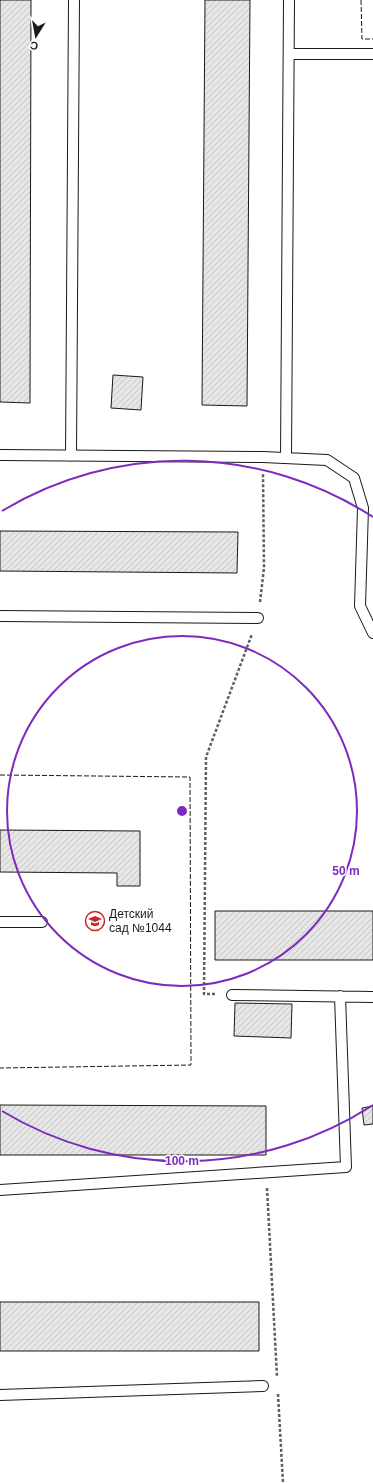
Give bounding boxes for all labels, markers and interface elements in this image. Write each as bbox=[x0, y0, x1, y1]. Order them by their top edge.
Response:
north arrow bbox=[16, 16, 56, 56]
text: С bbox=[29, 39, 39, 52]
centre of rings bbox=[175, 804, 189, 818]
text: 50 m bbox=[332, 864, 360, 878]
place label: Детский сад №1044 bbox=[109, 907, 172, 935]
school or university icon: Детский сад №1044 bbox=[84, 910, 106, 932]
text: 100 m bbox=[165, 1154, 199, 1168]

